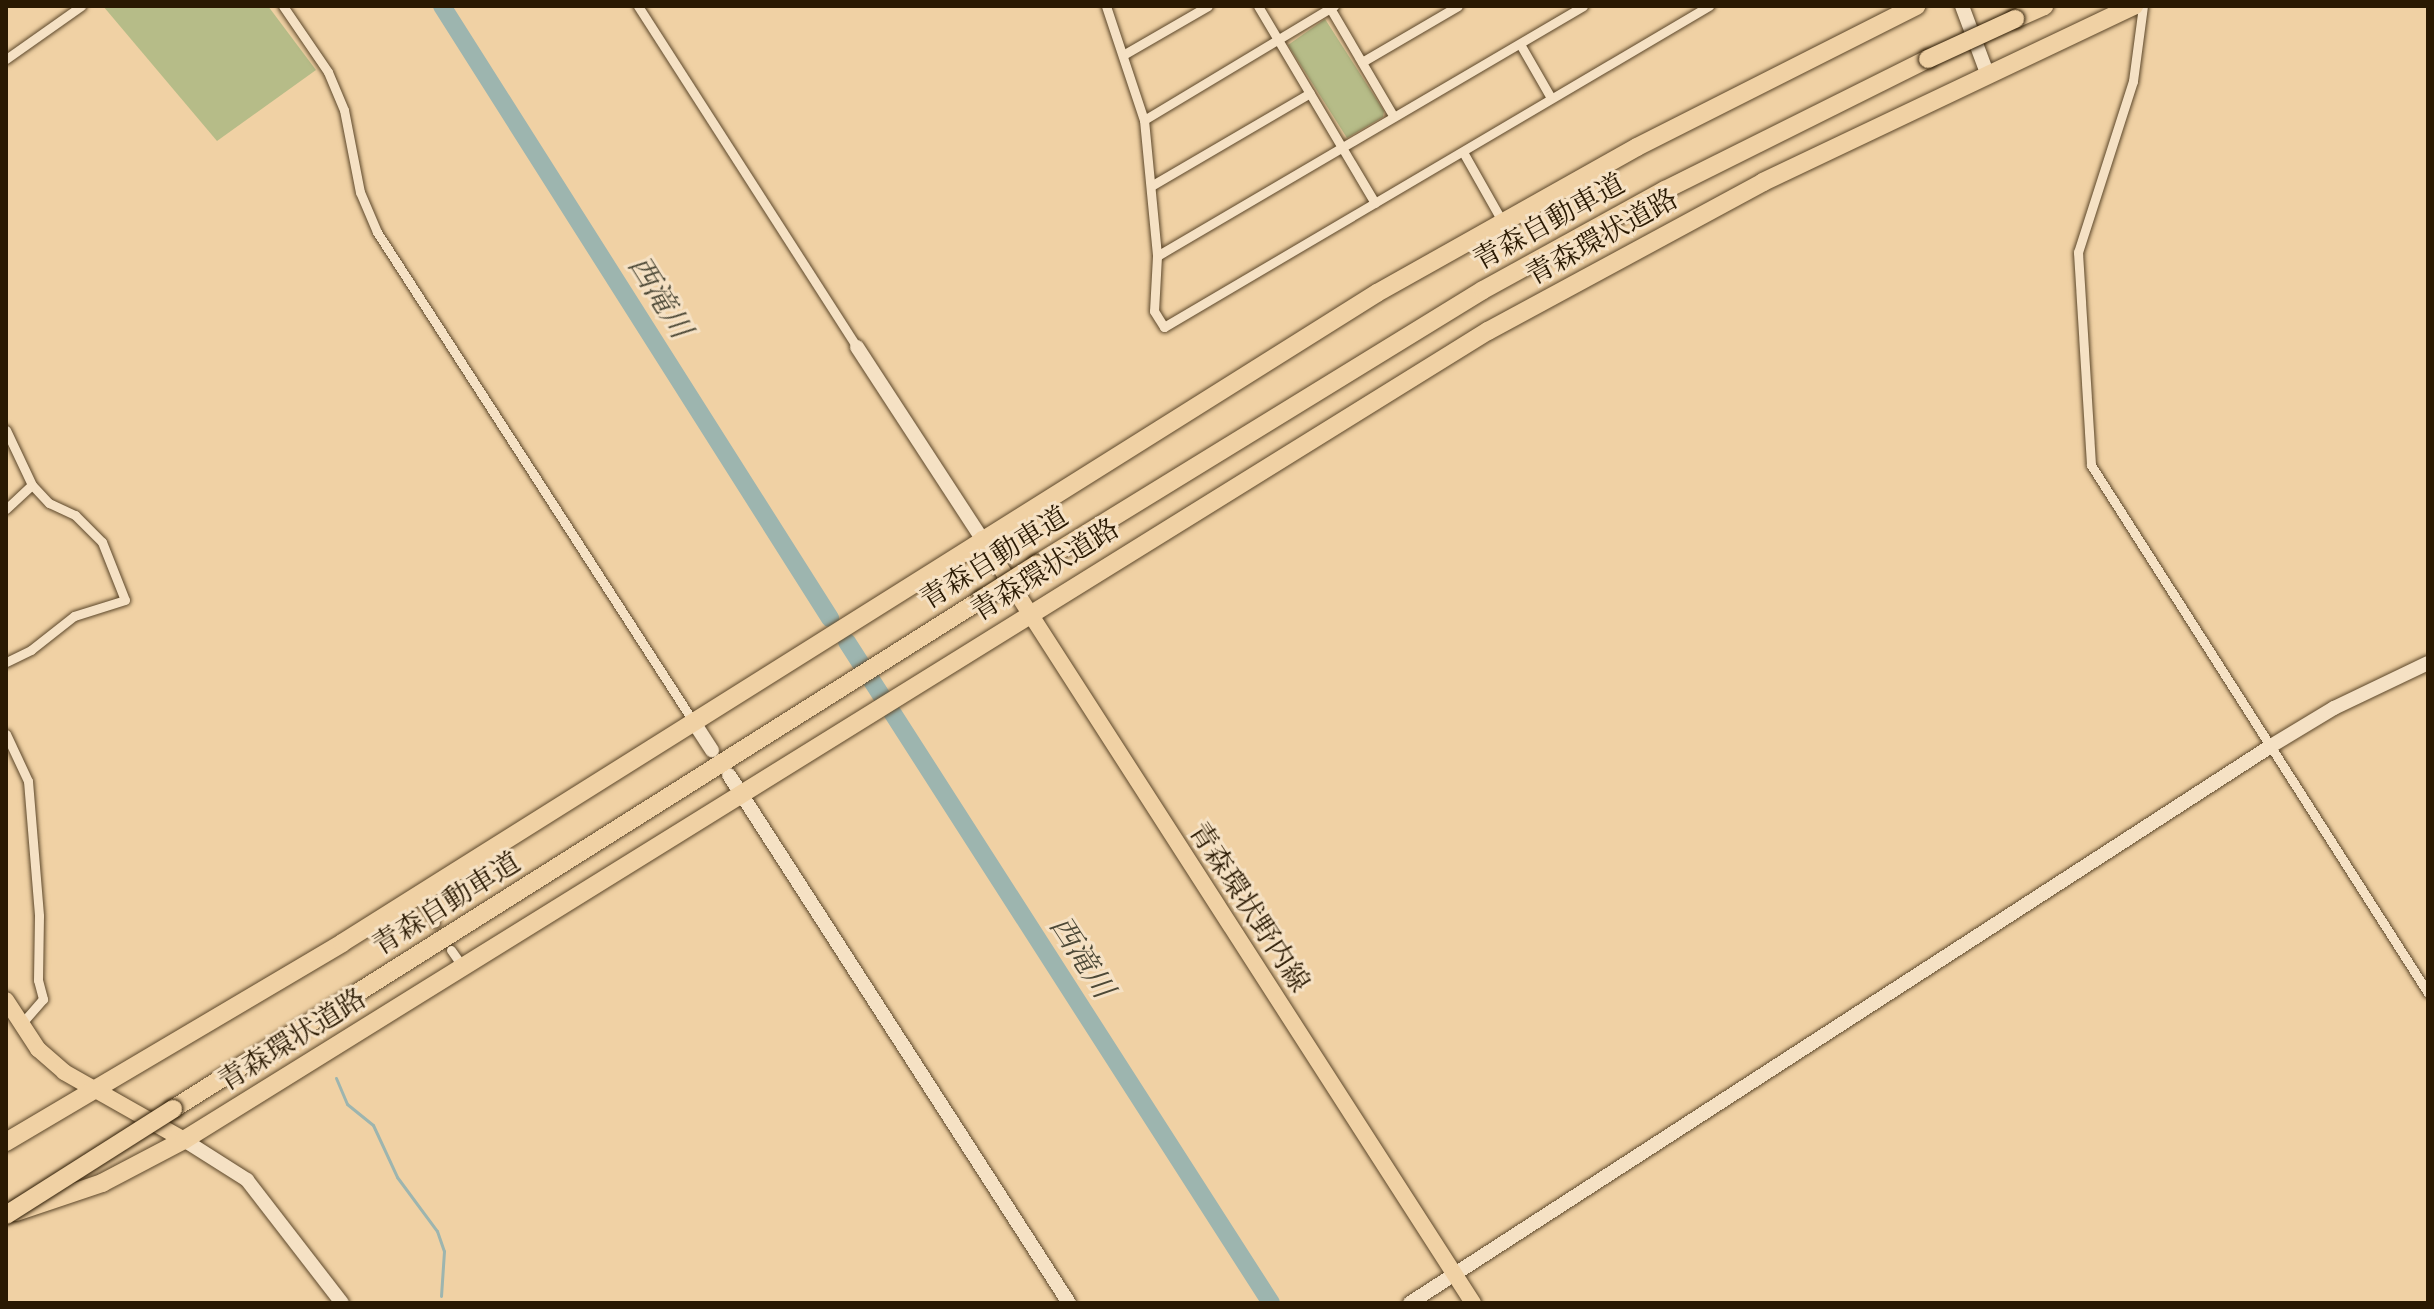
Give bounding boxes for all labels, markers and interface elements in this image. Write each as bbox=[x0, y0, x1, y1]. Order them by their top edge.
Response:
street label: 青森自動車道 bbox=[1467, 167, 1631, 277]
street label: 青森環状道路 bbox=[1520, 182, 1684, 292]
water label: 西滝川 bbox=[621, 249, 699, 345]
street label: 青森自動車道 bbox=[914, 499, 1074, 617]
street label: 青森環状道路 bbox=[965, 511, 1125, 629]
street label: 青森環状野内線 bbox=[1182, 816, 1316, 998]
street label: 青森自動車道 bbox=[366, 845, 526, 963]
water label: 西滝川 bbox=[1042, 909, 1122, 1005]
street label: 青森環状道路 bbox=[212, 981, 372, 1099]

